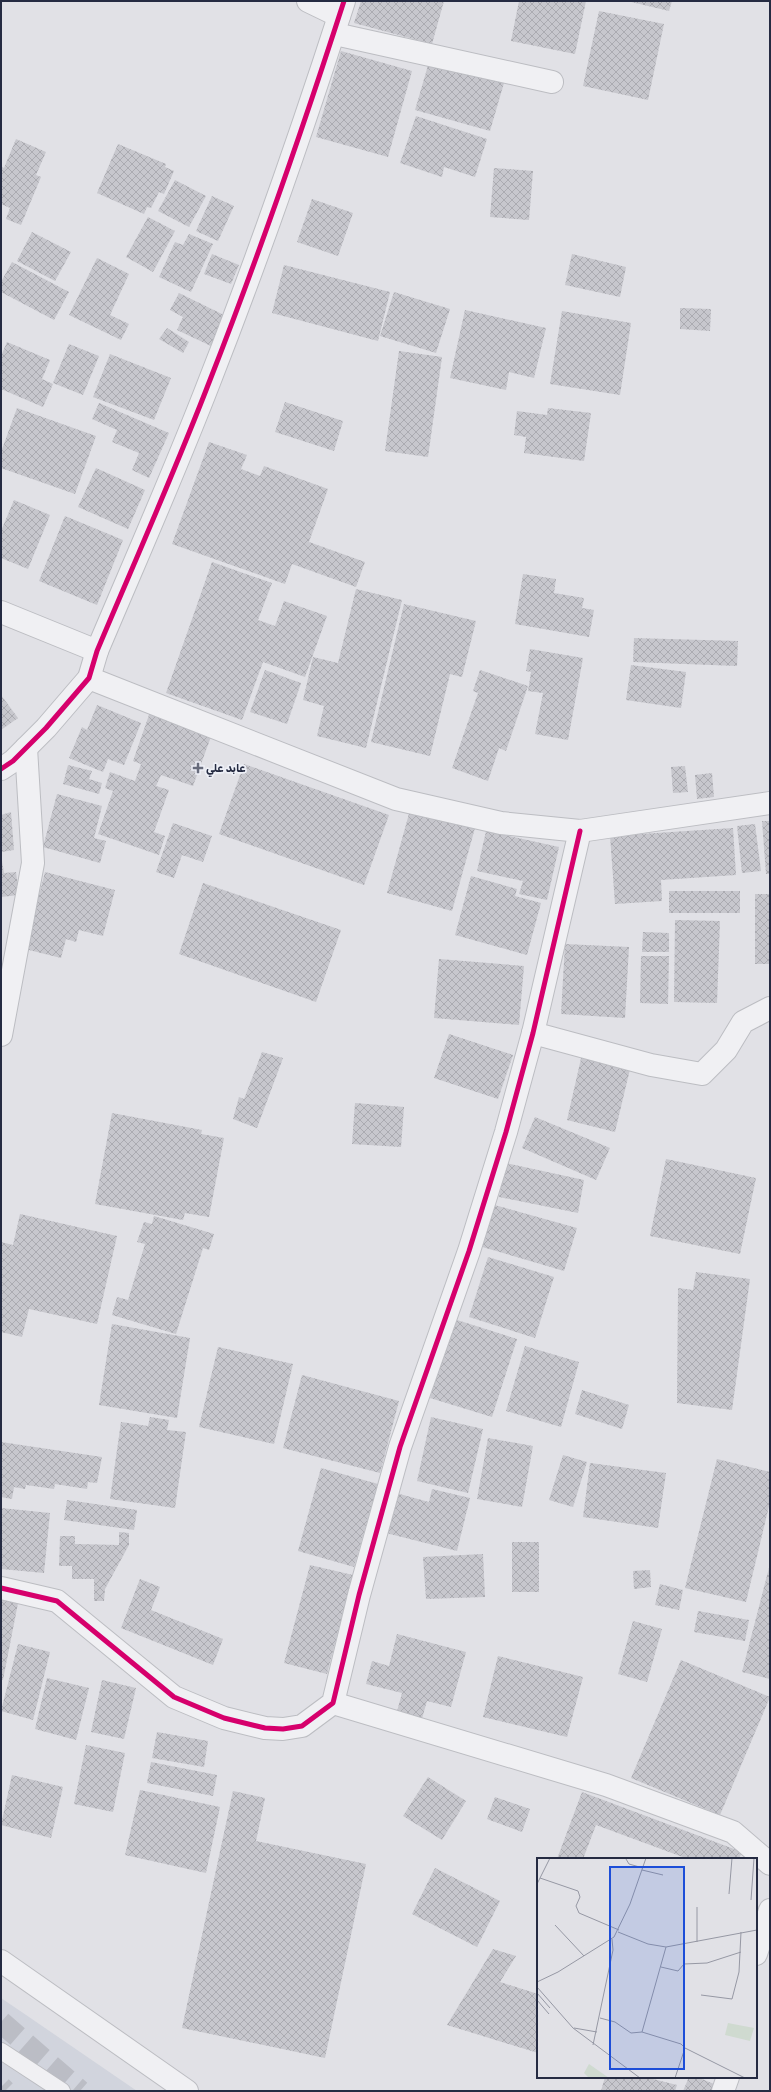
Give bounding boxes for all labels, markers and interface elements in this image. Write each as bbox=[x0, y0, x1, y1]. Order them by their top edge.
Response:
place label: عابد علي bbox=[206, 762, 245, 777]
marker: عابد علي bbox=[193, 763, 203, 773]
inset map bbox=[537, 1858, 757, 2078]

